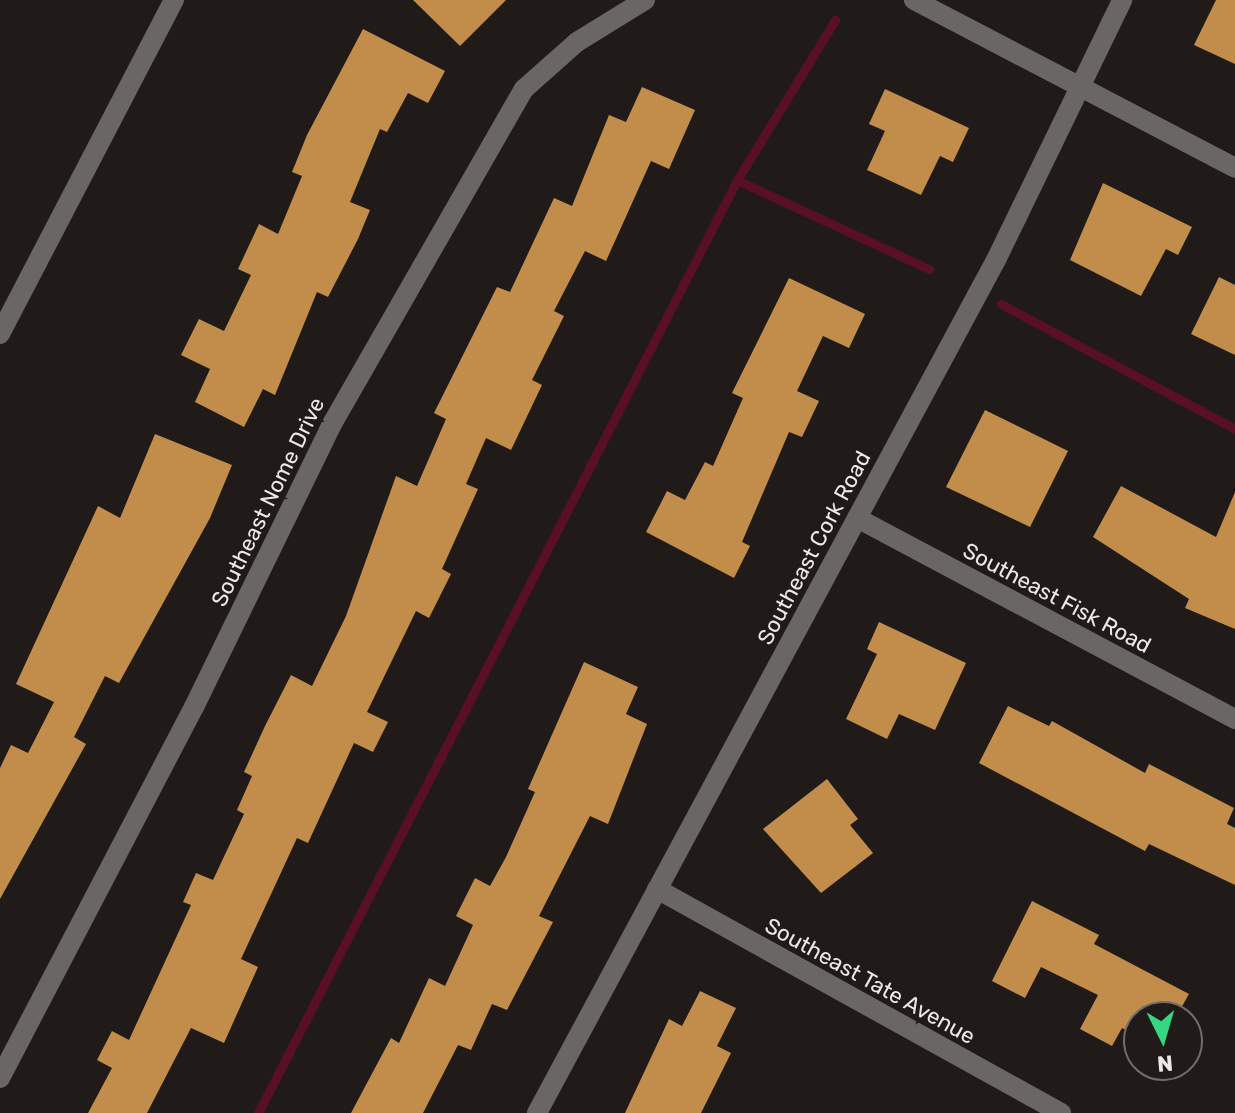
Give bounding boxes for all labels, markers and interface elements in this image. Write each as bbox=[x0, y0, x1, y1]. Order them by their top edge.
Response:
street label: Southeast Nome Drive bbox=[206, 393, 330, 611]
street label: Southeast Cork Road bbox=[752, 447, 876, 649]
street label: Southeast Fisk Road bbox=[958, 537, 1156, 659]
street label: Southeast Tate Avenue bbox=[760, 912, 980, 1050]
north arrow bbox=[1123, 1001, 1203, 1081]
text: N bbox=[1156, 1049, 1174, 1078]

